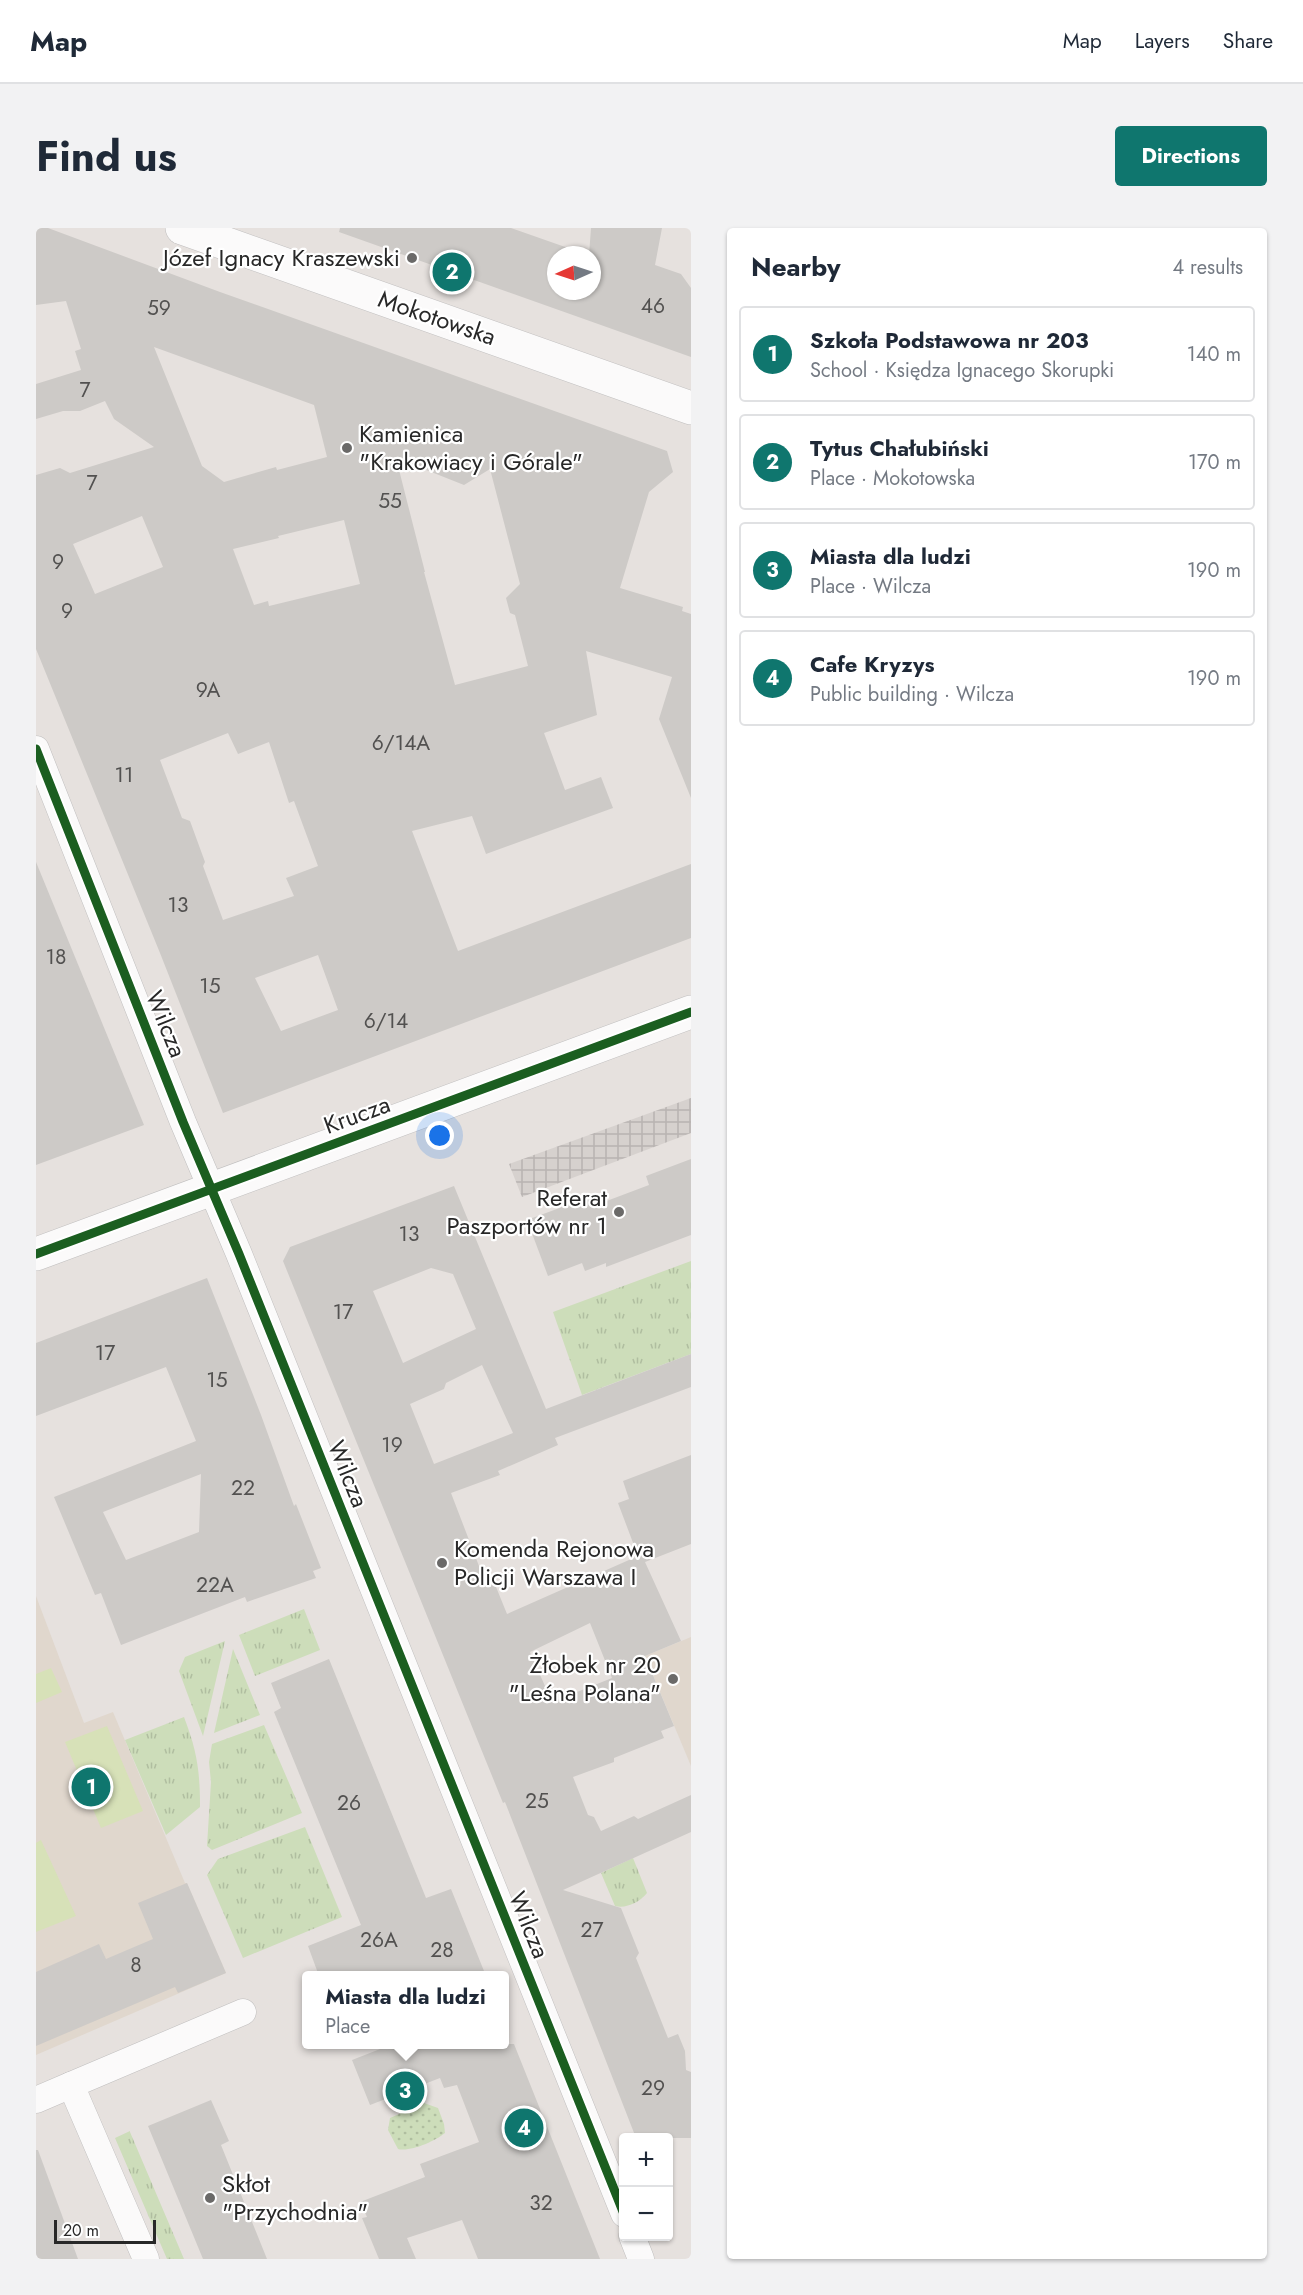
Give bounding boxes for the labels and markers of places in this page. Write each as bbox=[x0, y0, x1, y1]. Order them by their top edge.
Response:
place label: Józef Ignacy Kraszewski bbox=[160, 240, 400, 275]
pin: 2 bbox=[432, 250, 472, 294]
marker: Józef Ignacy Kraszewski bbox=[405, 251, 419, 265]
place label: Kamienica "Krakowiacy i Górale" bbox=[359, 416, 583, 479]
marker: Kamienica "Krakowiacy i Górale" bbox=[340, 441, 354, 455]
place label: Referat Paszportów nr 1 bbox=[446, 1180, 607, 1243]
marker: Referat Paszportów nr 1 bbox=[612, 1205, 626, 1219]
place label: Komenda Rejonowa Policji Warszawa I bbox=[454, 1531, 654, 1594]
marker: Komenda Rejonowa Policji Warszawa I bbox=[435, 1556, 449, 1570]
place label: Żłobek nr 20 "Leśna Polana" bbox=[508, 1647, 661, 1710]
marker: Żłobek nr 20 "Leśna Polana" bbox=[666, 1672, 680, 1686]
pin: 1 bbox=[72, 1764, 110, 1810]
pin: 3 bbox=[386, 2068, 424, 2114]
pin: 4 bbox=[504, 2106, 544, 2150]
place label: Skłot "Przychodnia" bbox=[222, 2166, 368, 2229]
marker: Skłot "Przychodnia" bbox=[203, 2191, 217, 2205]

